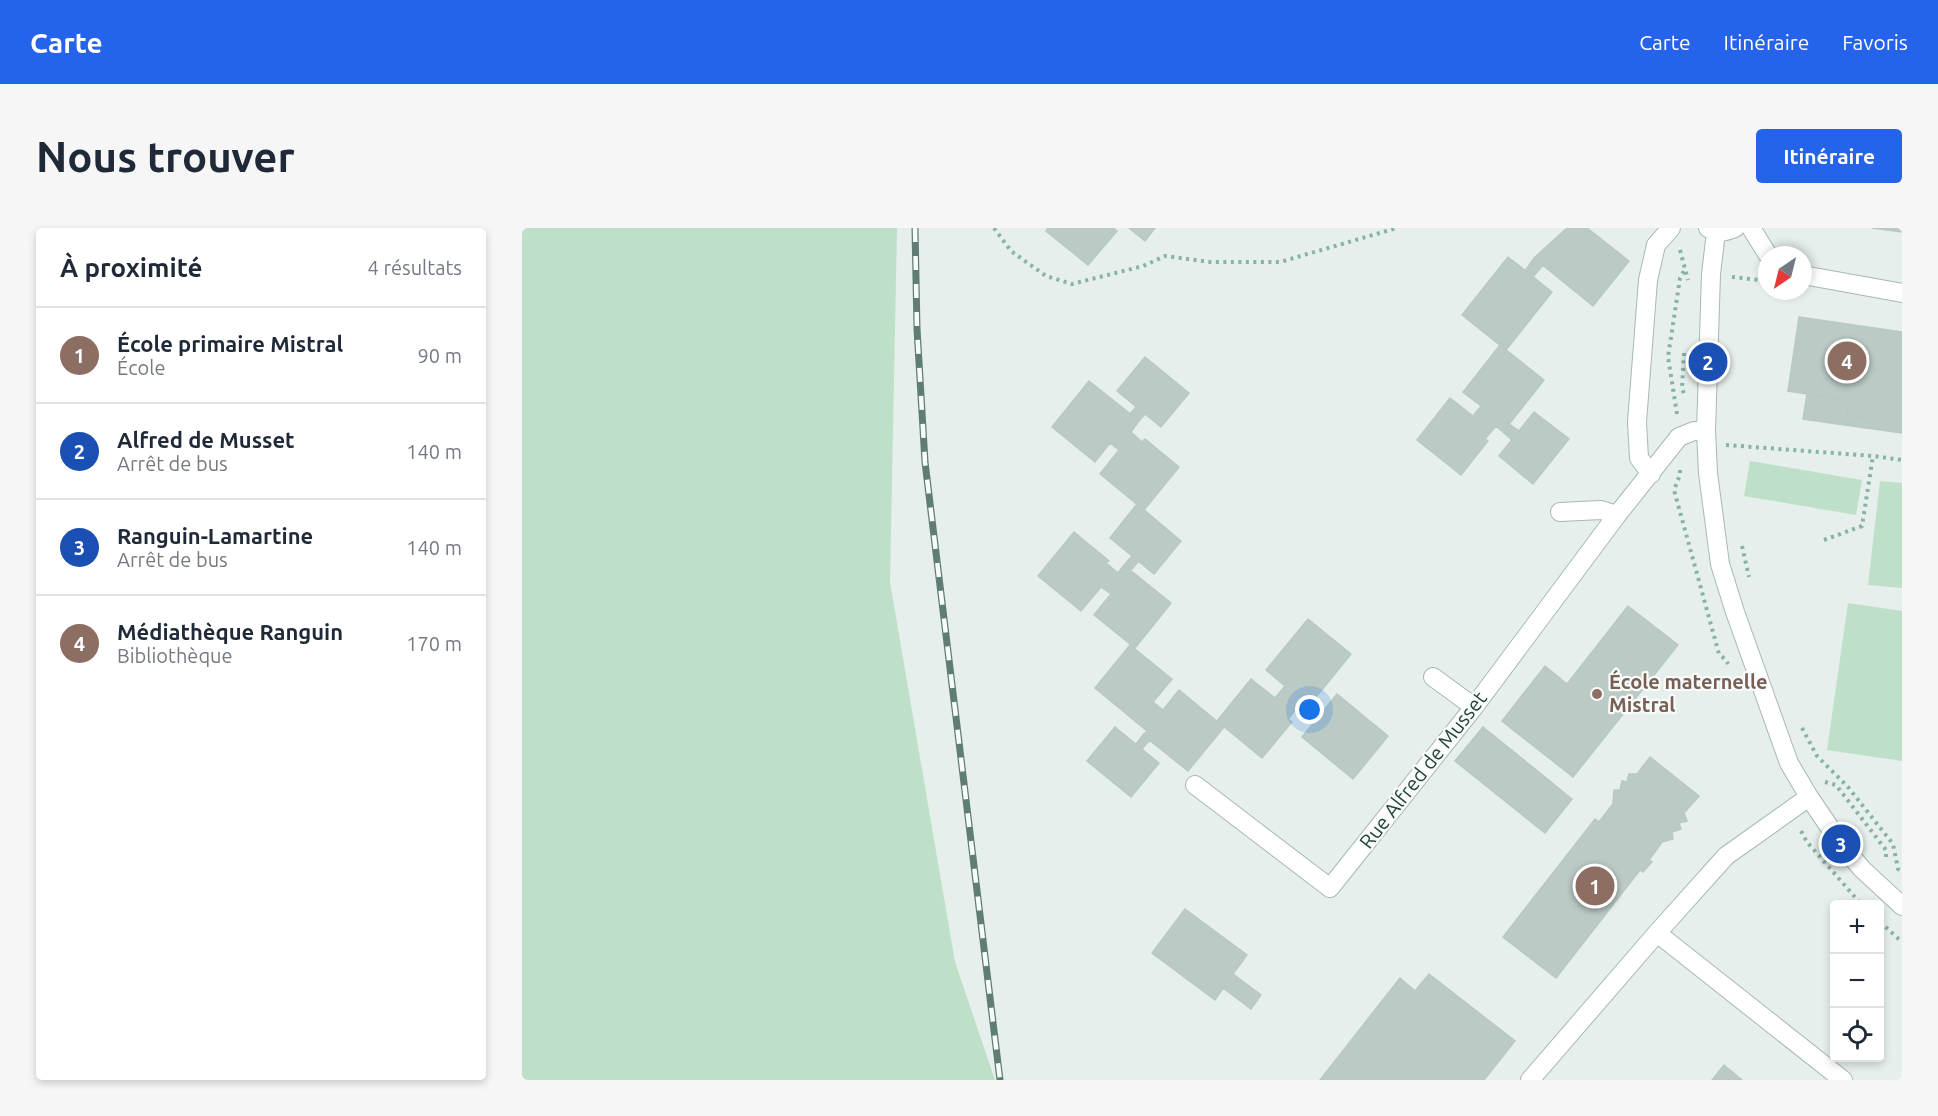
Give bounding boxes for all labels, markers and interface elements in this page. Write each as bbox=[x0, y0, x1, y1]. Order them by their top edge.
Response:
text: Carte bbox=[30, 27, 103, 58]
text: Carte bbox=[1639, 30, 1691, 54]
text: Itinéraire bbox=[1724, 30, 1809, 54]
text: Favoris bbox=[1842, 30, 1908, 54]
button: Itinéraire bbox=[1756, 129, 1902, 183]
text: Nous trouver bbox=[36, 133, 295, 180]
north arrow bbox=[1758, 246, 1812, 300]
text: À proximité bbox=[60, 253, 202, 282]
text: 4 résultats bbox=[368, 256, 462, 279]
text: École primaire Mistral bbox=[117, 331, 343, 356]
pin: 4 bbox=[1828, 338, 1866, 384]
pin: 2 bbox=[1688, 340, 1728, 384]
text: 1 bbox=[74, 344, 85, 367]
text: 90 m bbox=[418, 344, 462, 367]
text: École bbox=[117, 356, 165, 379]
text: Alfred de Musset bbox=[117, 427, 295, 452]
text: 2 bbox=[74, 440, 85, 463]
text: 140 m bbox=[406, 440, 462, 463]
text: Arrêt de bus bbox=[117, 452, 228, 475]
text: Ranguin-Lamartine bbox=[117, 523, 313, 548]
text: 3 bbox=[74, 536, 85, 559]
text: 140 m bbox=[406, 536, 462, 559]
text: Arrêt de bus bbox=[117, 548, 228, 571]
text: Médiathèque Ranguin bbox=[117, 619, 343, 644]
text: 4 bbox=[74, 632, 85, 655]
text: 170 m bbox=[406, 632, 462, 655]
text: Bibliothèque bbox=[117, 644, 233, 667]
place label: École maternelle Mistral bbox=[1609, 669, 1768, 716]
street label: Rue Alfred de Musset bbox=[1354, 687, 1491, 853]
marker: École maternelle Mistral bbox=[1590, 687, 1604, 701]
your location bbox=[1295, 695, 1324, 724]
pin: 3 bbox=[1822, 822, 1860, 866]
pin: 1 bbox=[1576, 864, 1614, 908]
map controls bbox=[1830, 900, 1884, 1062]
button: + bbox=[1830, 900, 1884, 954]
button: − bbox=[1830, 954, 1884, 1008]
button: locate bbox=[1830, 1008, 1884, 1062]

